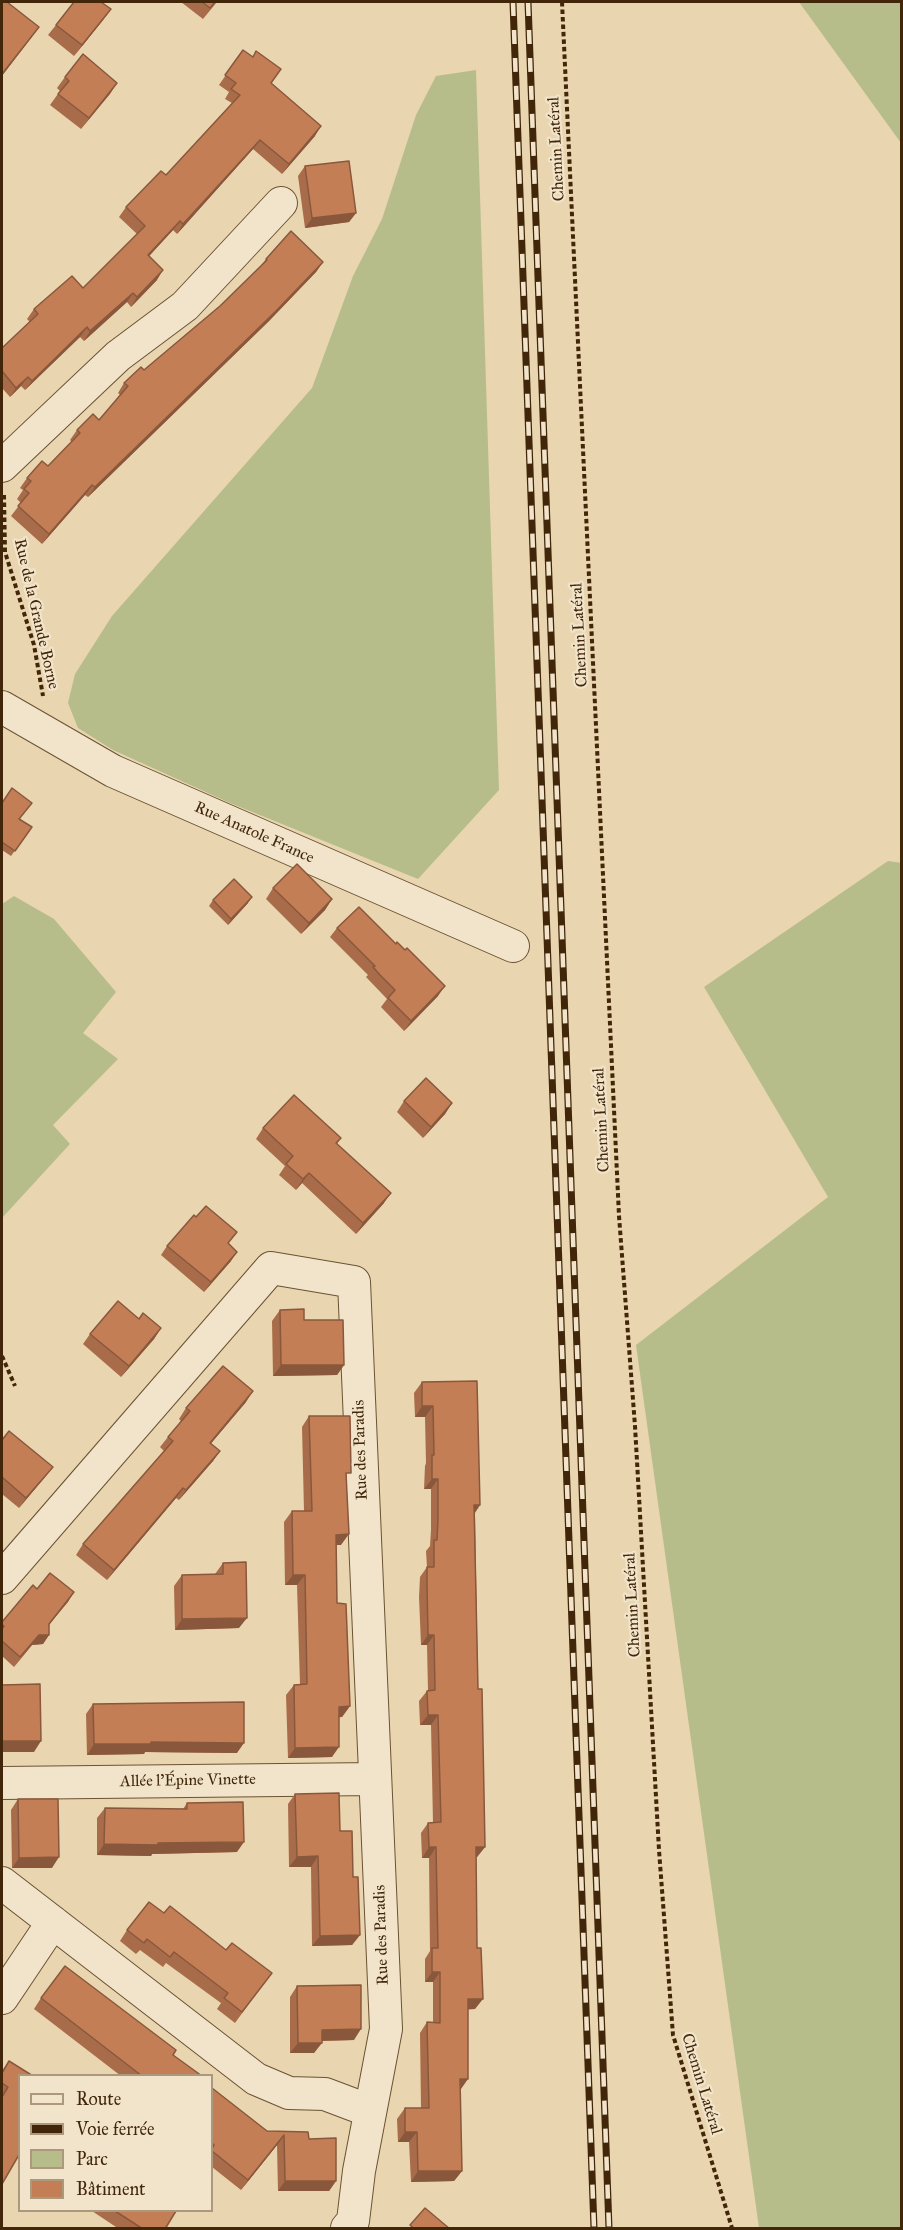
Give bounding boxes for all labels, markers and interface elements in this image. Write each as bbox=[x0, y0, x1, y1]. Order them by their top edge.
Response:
street label: Chemin Latéral bbox=[545, 96, 569, 202]
street label: Rue de la Grande Borne bbox=[9, 537, 63, 691]
street label: Chemin Latéral bbox=[568, 582, 592, 688]
street label: Rue Anatole France bbox=[191, 798, 317, 868]
street label: Chemin Latéral bbox=[590, 1067, 614, 1173]
street label: Rue des Paradis bbox=[350, 1400, 372, 1500]
street label: Chemin Latéral bbox=[621, 1552, 645, 1658]
street label: Allée l'Épine Vinette bbox=[120, 1770, 256, 1792]
street label: Rue des Paradis bbox=[371, 1885, 393, 1985]
street label: Chemin Latéral bbox=[677, 2031, 725, 2137]
legend bbox=[18, 2074, 213, 2212]
text: Route bbox=[76, 2088, 121, 2110]
text: Voie ferrée bbox=[76, 2118, 155, 2140]
text: Parc bbox=[76, 2148, 108, 2170]
text: Bâtiment bbox=[76, 2178, 145, 2200]

